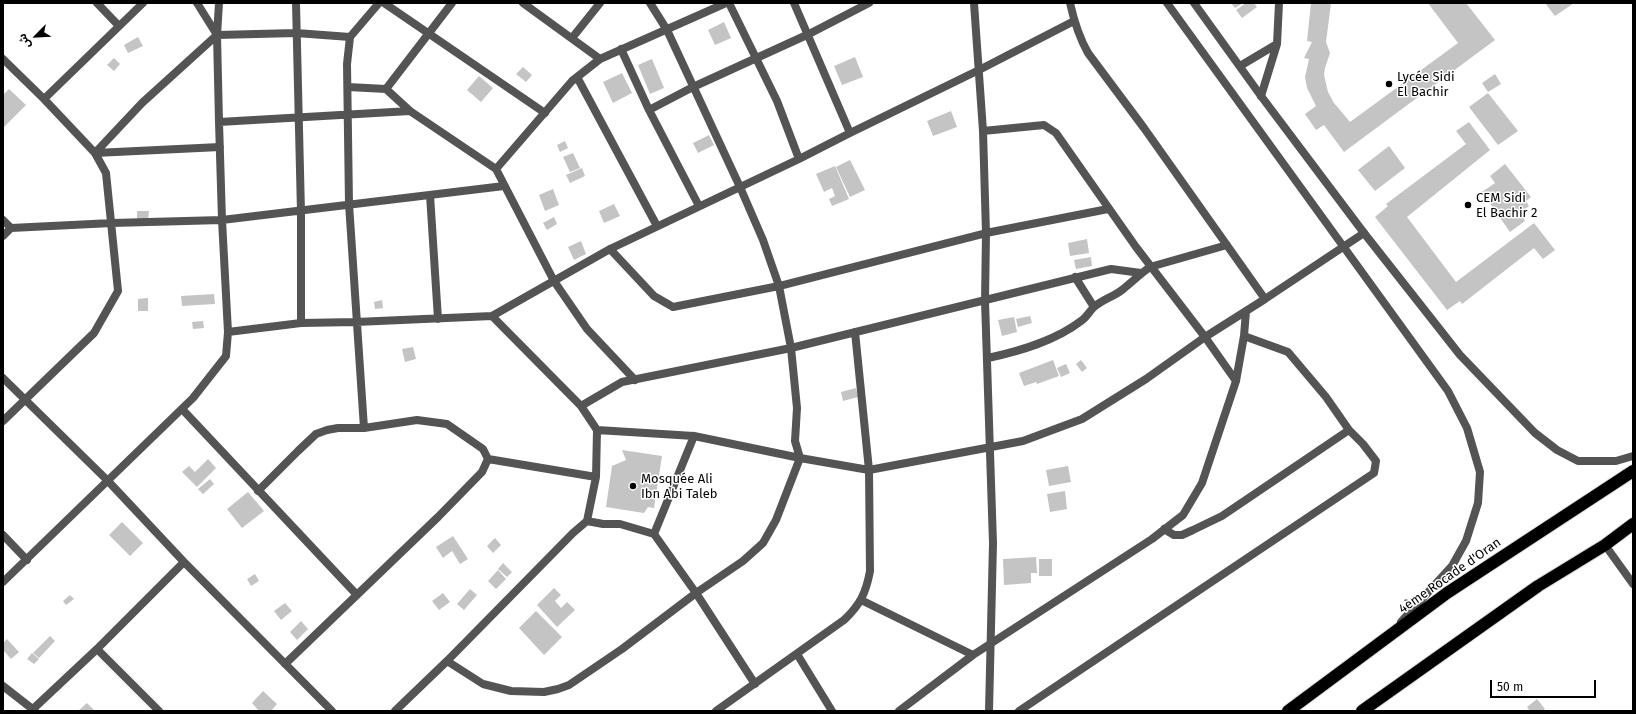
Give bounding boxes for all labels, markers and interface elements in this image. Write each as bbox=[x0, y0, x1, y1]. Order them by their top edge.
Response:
north arrow bbox=[16, 16, 56, 56]
text: ش bbox=[16, 32, 34, 51]
place label: Lycée Sidi El Bachir bbox=[1397, 69, 1455, 100]
marker: Lycée Sidi El Bachir bbox=[1384, 79, 1394, 89]
place label: CEM Sidi El Bachir 2 bbox=[1476, 190, 1537, 221]
marker: CEM Sidi El Bachir 2 bbox=[1463, 200, 1473, 210]
place label: Mosquée Ali Ibn Abi Taleb bbox=[641, 471, 717, 502]
marker: Mosquée Ali Ibn Abi Taleb bbox=[628, 481, 638, 491]
street label: 4ème Rocade d'Oran bbox=[1396, 535, 1504, 617]
scale bar bbox=[1492, 672, 1598, 698]
text: 50 m bbox=[1497, 680, 1523, 694]

